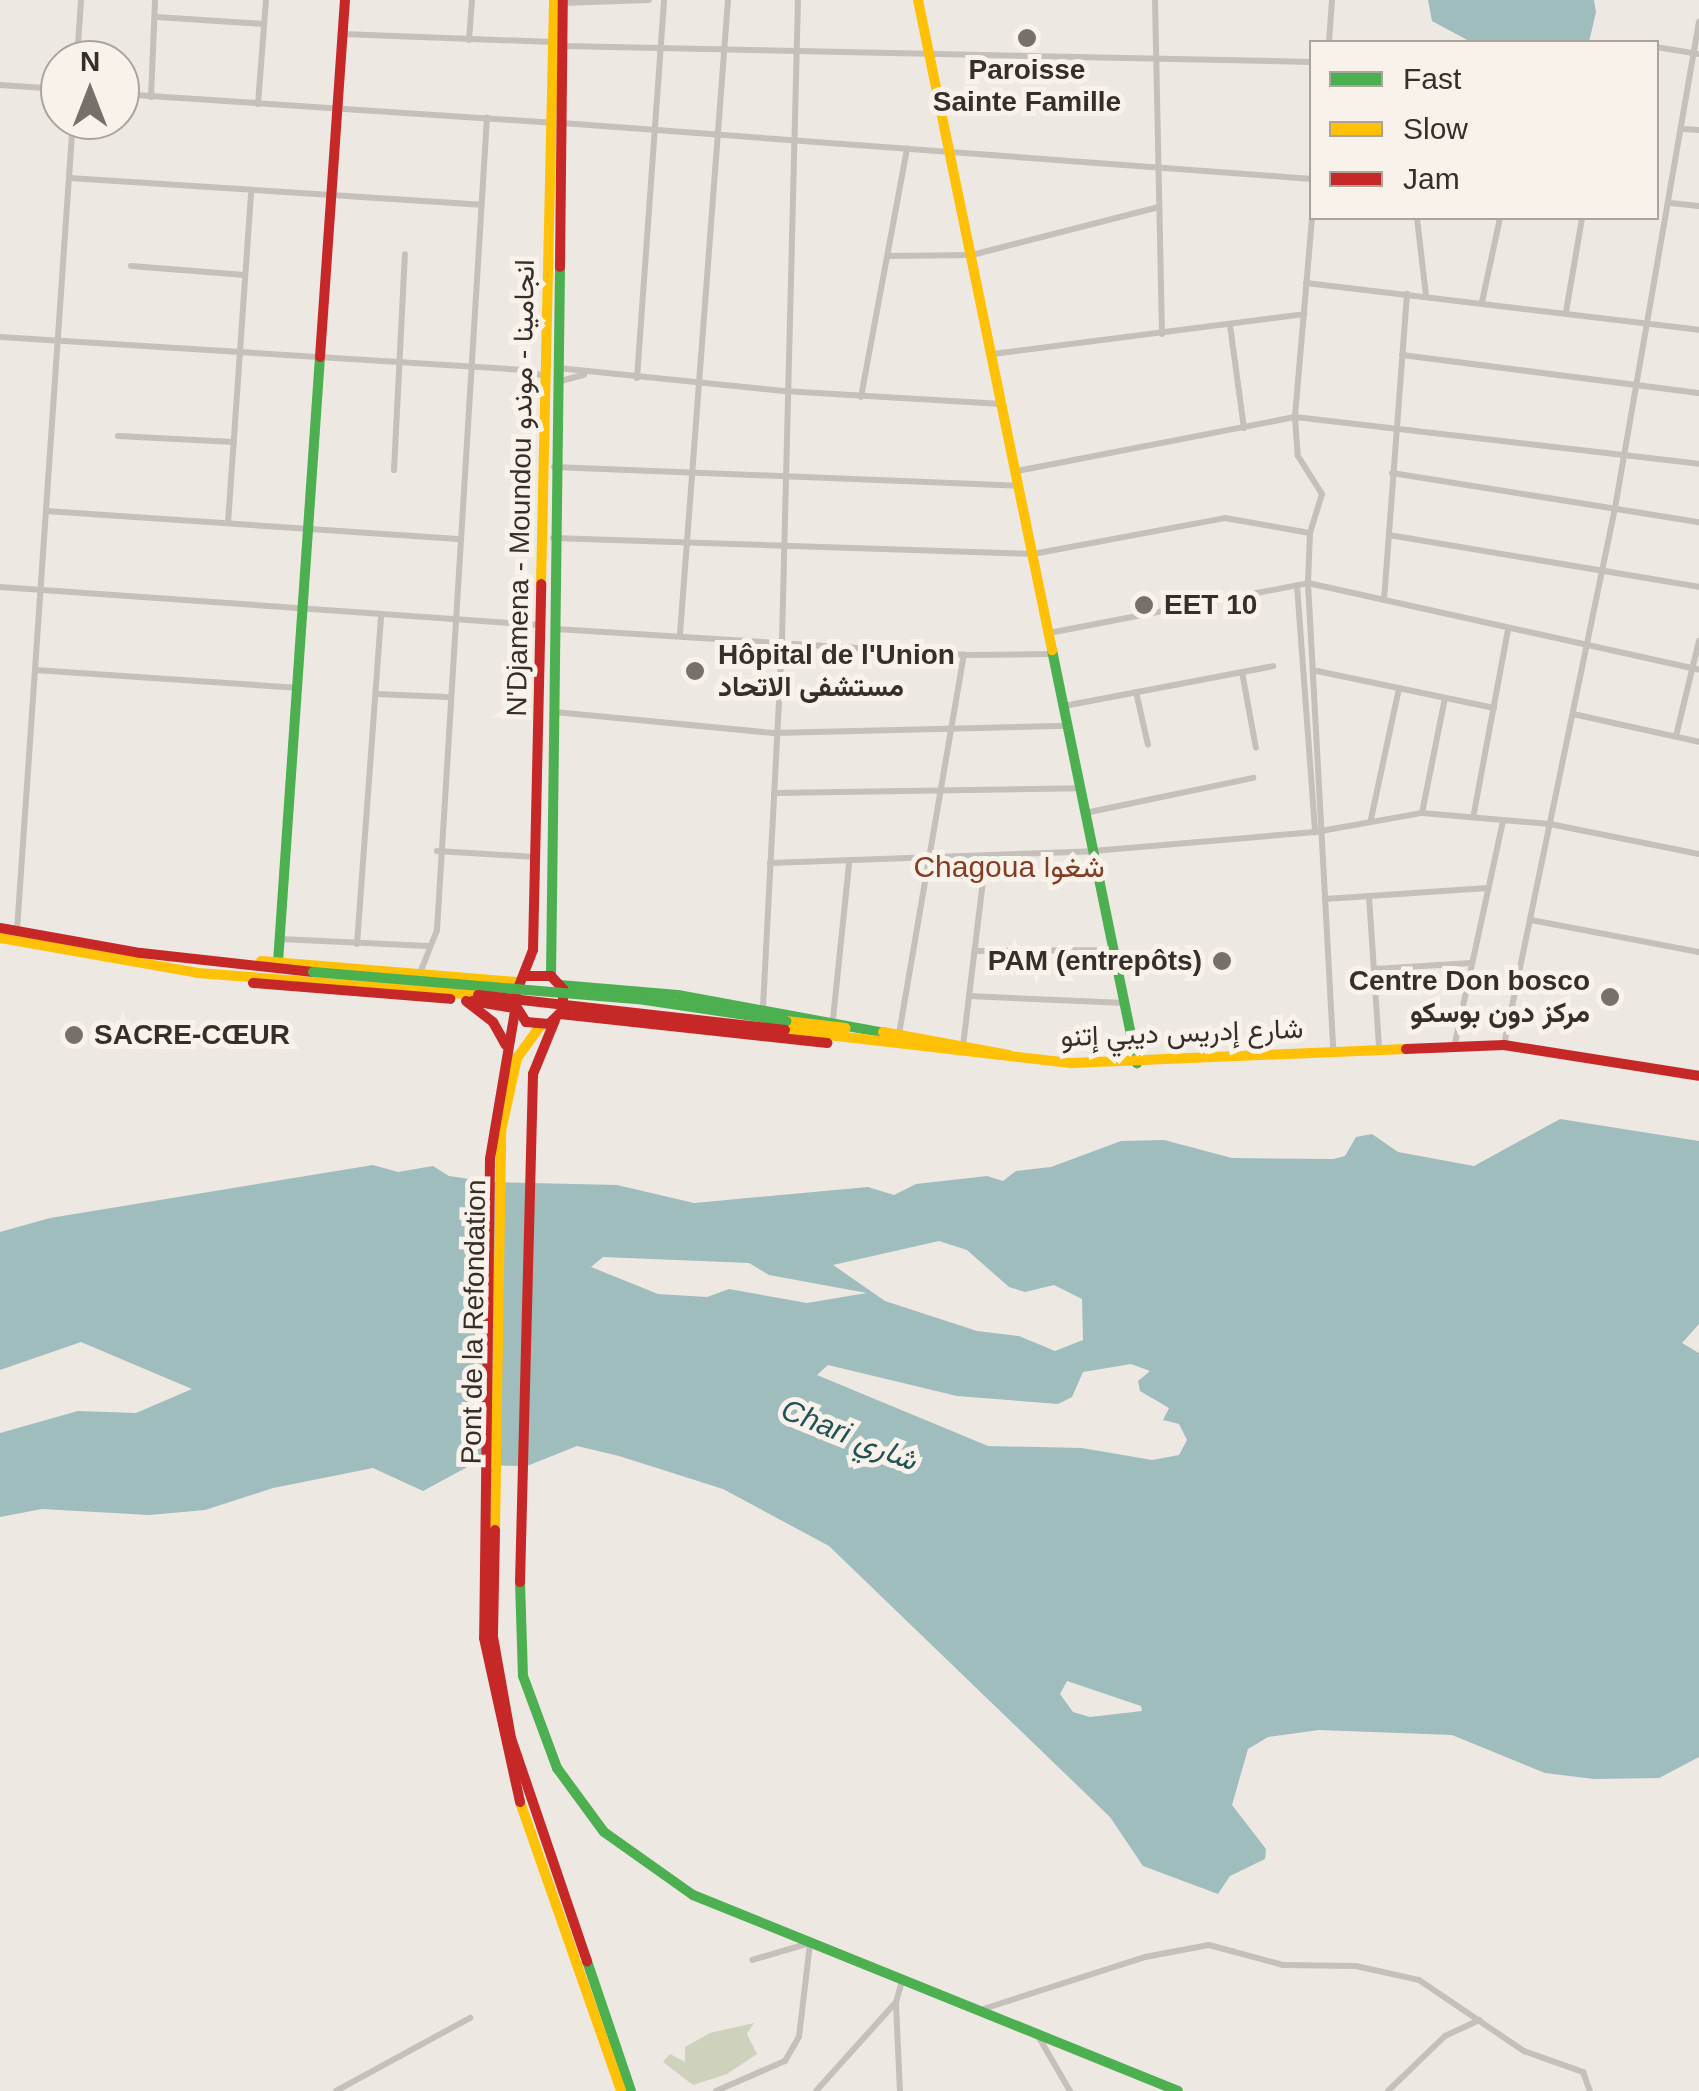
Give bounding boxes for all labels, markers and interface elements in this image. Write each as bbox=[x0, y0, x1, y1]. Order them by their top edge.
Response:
marker: Paroisse Sainte Famille bbox=[1016, 27, 1038, 49]
north arrow bbox=[40, 40, 140, 140]
legend bbox=[1309, 40, 1659, 220]
text: N bbox=[80, 46, 100, 77]
place label: Paroisse Sainte Famille bbox=[933, 53, 1121, 119]
text: Fast bbox=[1403, 62, 1461, 95]
text: Slow bbox=[1403, 112, 1468, 145]
text: Jam bbox=[1403, 162, 1460, 195]
street label: N'Djamena - Moundou انجامينا - موندو bbox=[500, 259, 542, 717]
place label: EET 10 bbox=[1164, 588, 1257, 622]
marker: EET 10 bbox=[1133, 594, 1155, 616]
place label: Hôpital de l'Union مستشفى الاتحاد bbox=[718, 638, 955, 704]
marker: Hôpital de l'Union مستشفى الاتحاد bbox=[682, 658, 708, 684]
district label: Chagoua شغوا bbox=[913, 849, 1105, 885]
place label: PAM (entrepôts) bbox=[988, 944, 1202, 978]
marker: PAM (entrepôts) bbox=[1211, 950, 1233, 972]
place label: Centre Don bosco مركز دون بوسكو bbox=[1349, 964, 1590, 1030]
marker: Centre Don bosco مركز دون بوسكو bbox=[1599, 986, 1621, 1008]
street label: شارع إدريس ديبي إتنو bbox=[1060, 1012, 1304, 1054]
place label: SACRE-CŒUR bbox=[94, 1018, 290, 1052]
marker: SACRE-CŒUR bbox=[63, 1024, 85, 1046]
street label: Pont de la Refondation bbox=[455, 1179, 493, 1465]
water label: Chari شاري bbox=[776, 1392, 922, 1478]

